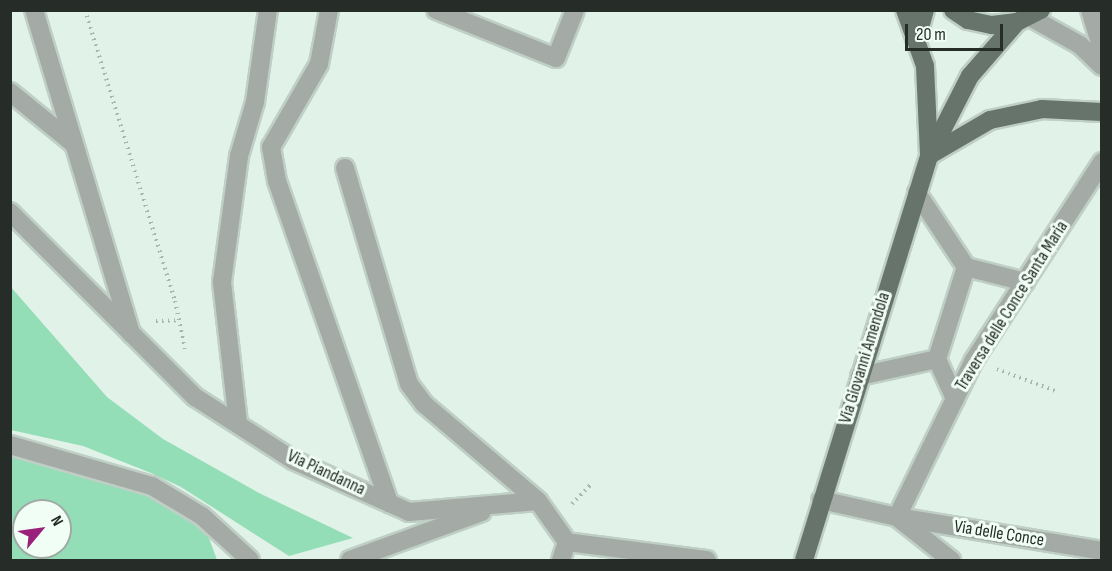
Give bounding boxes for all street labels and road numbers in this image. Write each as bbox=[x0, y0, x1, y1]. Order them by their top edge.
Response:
street label: Traversa delle Conce Santa Maria bbox=[951, 217, 1073, 395]
street label: Via Giovanni Amendola bbox=[835, 290, 895, 426]
street label: Via Piandanna bbox=[284, 446, 368, 500]
street label: Via delle Conce bbox=[952, 516, 1046, 552]

